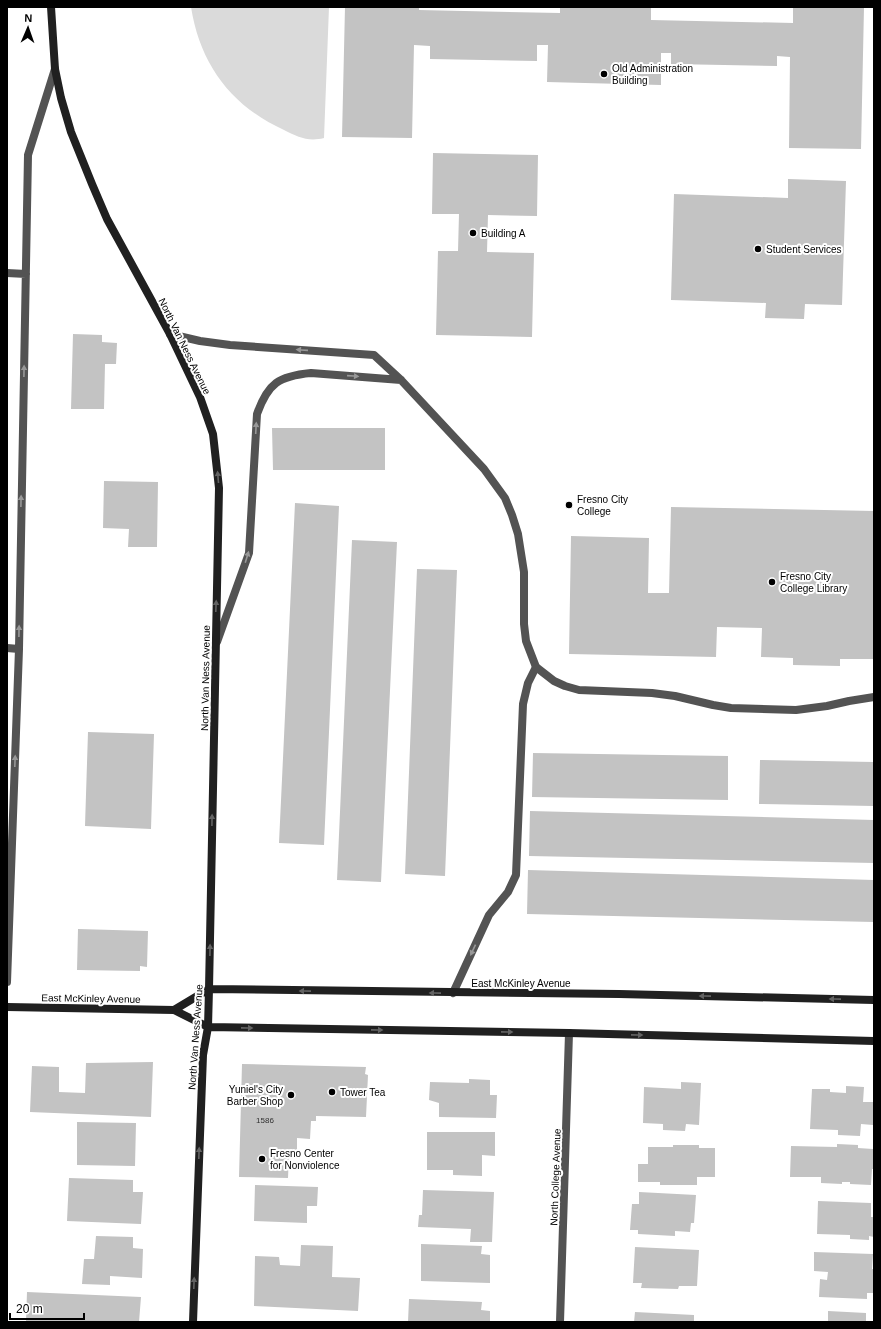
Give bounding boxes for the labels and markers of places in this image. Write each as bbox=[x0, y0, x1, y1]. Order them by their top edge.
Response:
place label: Old Administration Building bbox=[612, 63, 693, 86]
marker: Old Administration Building bbox=[599, 69, 609, 79]
marker: Building A bbox=[468, 228, 478, 238]
place label: Building A bbox=[481, 228, 526, 239]
marker: Student Services bbox=[753, 244, 763, 254]
place label: Student Services bbox=[766, 244, 842, 255]
place label: Fresno City College bbox=[577, 494, 628, 517]
marker: Fresno City College bbox=[564, 500, 574, 510]
place label: Fresno City College Library bbox=[780, 571, 847, 594]
marker: Fresno City College Library bbox=[767, 577, 777, 587]
place label: Yuniel's City Barber Shop bbox=[227, 1084, 283, 1107]
marker: Tower Tea bbox=[327, 1087, 337, 1097]
place label: Tower Tea bbox=[340, 1087, 386, 1098]
marker: Yuniel's City Barber Shop bbox=[286, 1090, 296, 1100]
place label: Fresno Center for Nonviolence bbox=[270, 1148, 340, 1171]
marker: Fresno Center for Nonviolence bbox=[257, 1154, 267, 1164]

